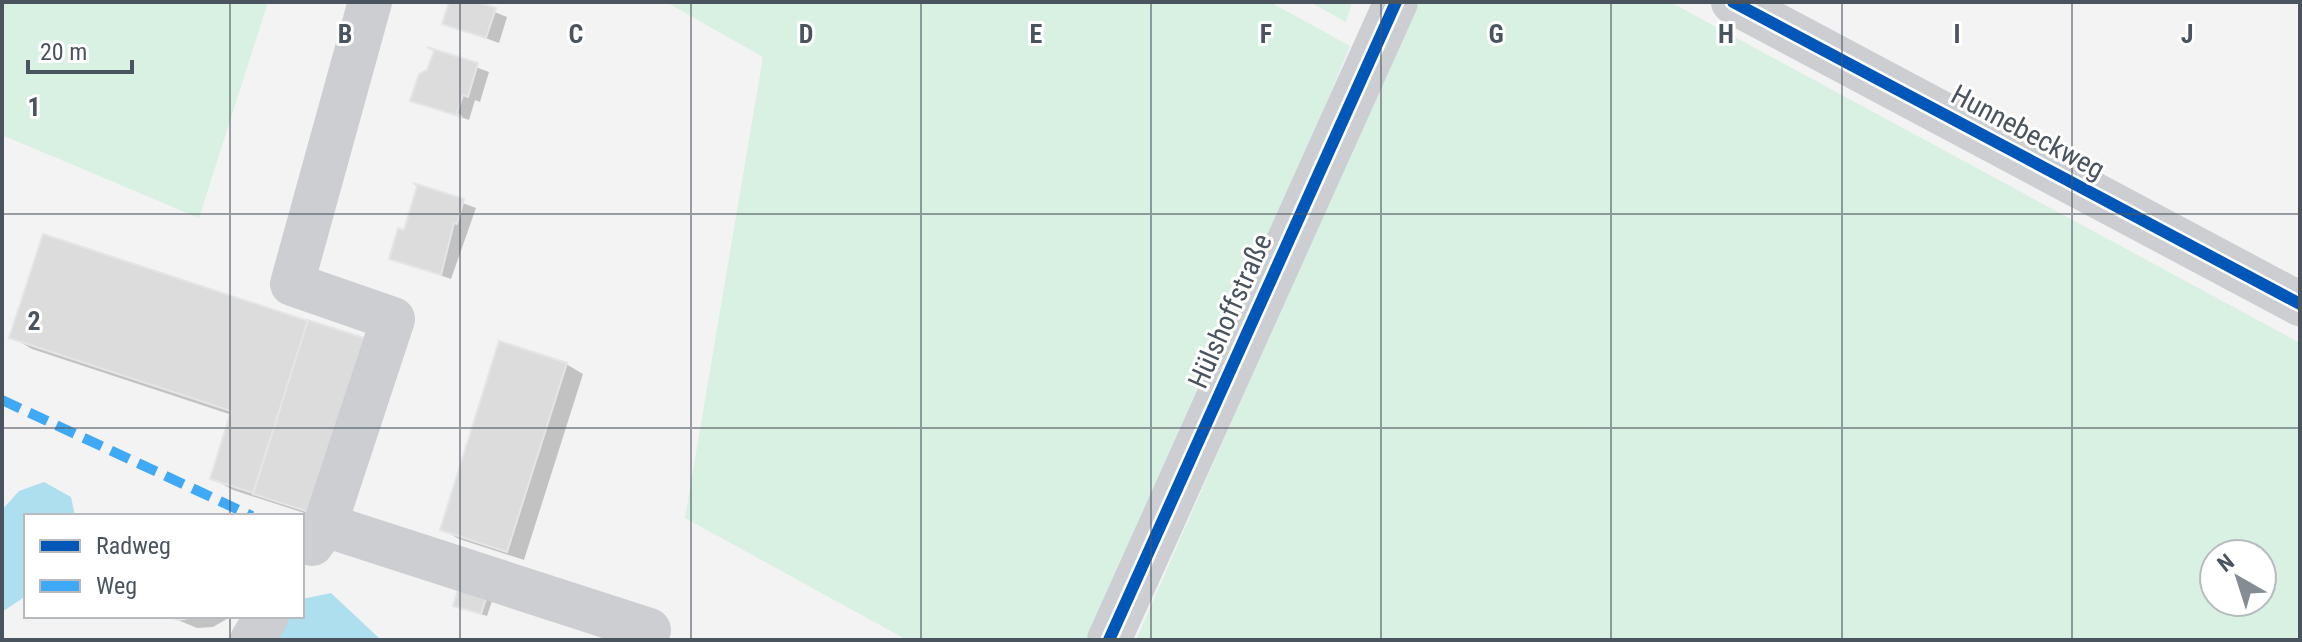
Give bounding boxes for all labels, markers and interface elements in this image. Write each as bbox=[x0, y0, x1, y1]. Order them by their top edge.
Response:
text: B bbox=[338, 19, 352, 49]
text: C bbox=[569, 19, 584, 49]
text: D bbox=[799, 19, 813, 49]
text: E bbox=[1030, 19, 1043, 49]
text: F bbox=[1260, 19, 1272, 49]
text: G bbox=[1488, 19, 1504, 49]
text: H bbox=[1718, 19, 1734, 49]
text: I bbox=[1953, 19, 1961, 49]
text: J bbox=[2181, 19, 2193, 49]
scale bar bbox=[28, 24, 132, 74]
text: 20 m bbox=[40, 38, 87, 66]
street label: Hunnebeckweg bbox=[1946, 78, 2110, 186]
text: 1 bbox=[27, 92, 41, 122]
street label: Hülshoffstraße bbox=[1181, 229, 1279, 393]
text: 2 bbox=[27, 306, 41, 336]
legend bbox=[24, 514, 304, 618]
text: Radweg bbox=[96, 532, 171, 560]
north arrow bbox=[2198, 538, 2278, 618]
text: N bbox=[2213, 549, 2239, 577]
text: Weg bbox=[96, 572, 137, 600]

